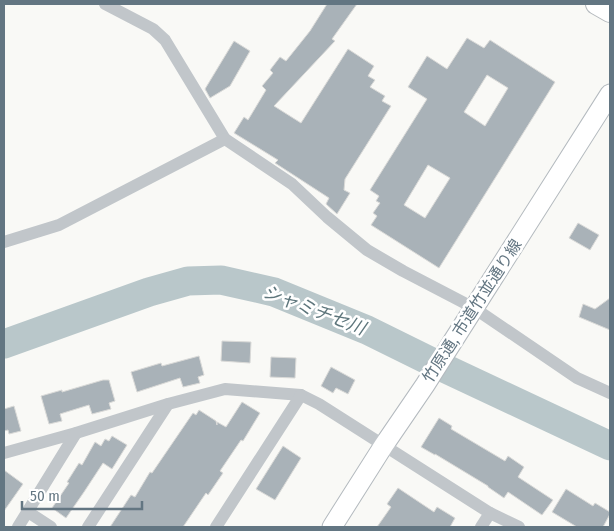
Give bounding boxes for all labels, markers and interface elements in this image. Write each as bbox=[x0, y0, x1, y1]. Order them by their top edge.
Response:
street label: 竹原通, 市道竹並通り線 bbox=[419, 236, 525, 386]
water label: シャミチセ川 bbox=[260, 280, 370, 340]
scale bar bbox=[22, 478, 142, 510]
text: 50 m bbox=[30, 487, 60, 505]

